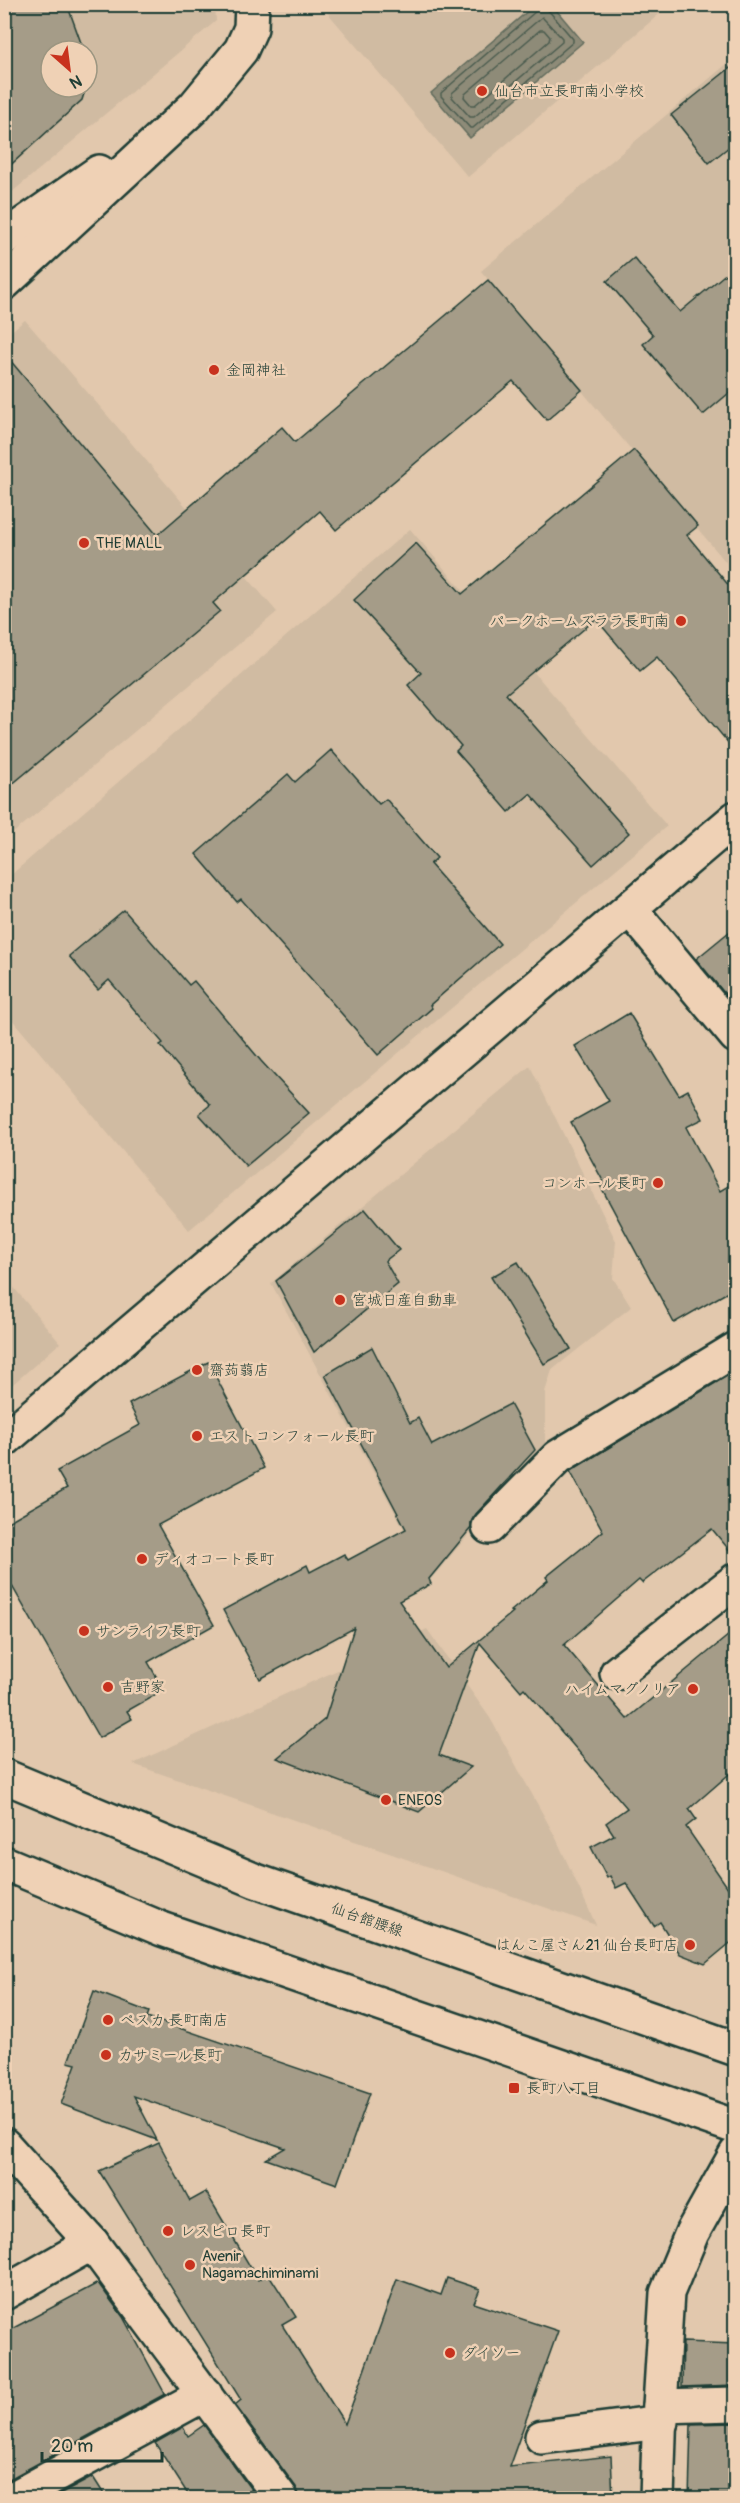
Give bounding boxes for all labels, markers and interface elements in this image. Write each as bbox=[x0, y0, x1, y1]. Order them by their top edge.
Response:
north arrow bbox=[39, 39, 99, 99]
text: N bbox=[66, 70, 85, 93]
place label: 仙台市立長町南小学校 bbox=[494, 82, 644, 101]
marker: 仙台市立長町南小学校 bbox=[475, 84, 489, 98]
place label: 金岡神社 bbox=[226, 361, 286, 380]
marker: 金岡神社 bbox=[207, 363, 221, 377]
place label: THE MALL bbox=[96, 534, 162, 553]
marker: THE MALL bbox=[77, 536, 91, 550]
place label: パークホームズララ長町南 bbox=[490, 612, 669, 631]
marker: パークホームズララ長町南 bbox=[674, 614, 688, 628]
place label: コンホール長町 bbox=[542, 1174, 647, 1193]
marker: コンホール長町 bbox=[651, 1176, 665, 1190]
place label: 宮城日産自動車 bbox=[352, 1291, 457, 1310]
marker: 宮城日産自動車 bbox=[333, 1293, 347, 1307]
place label: 齋蒟蒻店 bbox=[209, 1361, 269, 1380]
marker: 齋蒟蒻店 bbox=[190, 1363, 204, 1377]
place label: エストコンフォール長町 bbox=[209, 1427, 375, 1446]
marker: エストコンフォール長町 bbox=[190, 1429, 204, 1443]
place label: ディオコート長町 bbox=[154, 1550, 275, 1569]
marker: ディオコート長町 bbox=[135, 1552, 149, 1566]
place label: サンライフ長町 bbox=[96, 1622, 201, 1641]
marker: サンライフ長町 bbox=[77, 1624, 91, 1638]
place label: 吉野家 bbox=[120, 1678, 165, 1697]
marker: 吉野家 bbox=[101, 1680, 115, 1694]
place label: ハイムマグノリア bbox=[565, 1680, 681, 1699]
marker: ハイムマグノリア bbox=[686, 1682, 700, 1696]
place label: ENEOS bbox=[398, 1791, 442, 1810]
marker: ENEOS bbox=[379, 1793, 393, 1807]
street label: 仙台館腰線 bbox=[328, 1899, 406, 1941]
place label: はんこ屋さん21 仙台長町店 bbox=[495, 1936, 678, 1955]
marker: はんこ屋さん21 仙台長町店 bbox=[683, 1938, 697, 1952]
place label: ペスカ 長町南店 bbox=[120, 2011, 228, 2030]
marker: ペスカ 長町南店 bbox=[101, 2013, 115, 2027]
place label: カサミール長町 bbox=[118, 2046, 223, 2065]
marker: カサミール長町 bbox=[99, 2048, 113, 2062]
place label: 長町八丁目 bbox=[526, 2079, 601, 2098]
marker: 長町八丁目 bbox=[507, 2081, 521, 2095]
place label: レスピロ長町 bbox=[180, 2222, 271, 2241]
marker: レスピロ長町 bbox=[161, 2224, 175, 2238]
place label: Avenir Nagamachiminami bbox=[202, 2247, 319, 2283]
marker: Avenir Nagamachiminami bbox=[183, 2258, 197, 2272]
place label: ダイソー bbox=[462, 2344, 521, 2363]
marker: ダイソー bbox=[443, 2346, 457, 2360]
scale bar bbox=[42, 2425, 162, 2463]
text: 20 m bbox=[51, 2435, 93, 2458]

